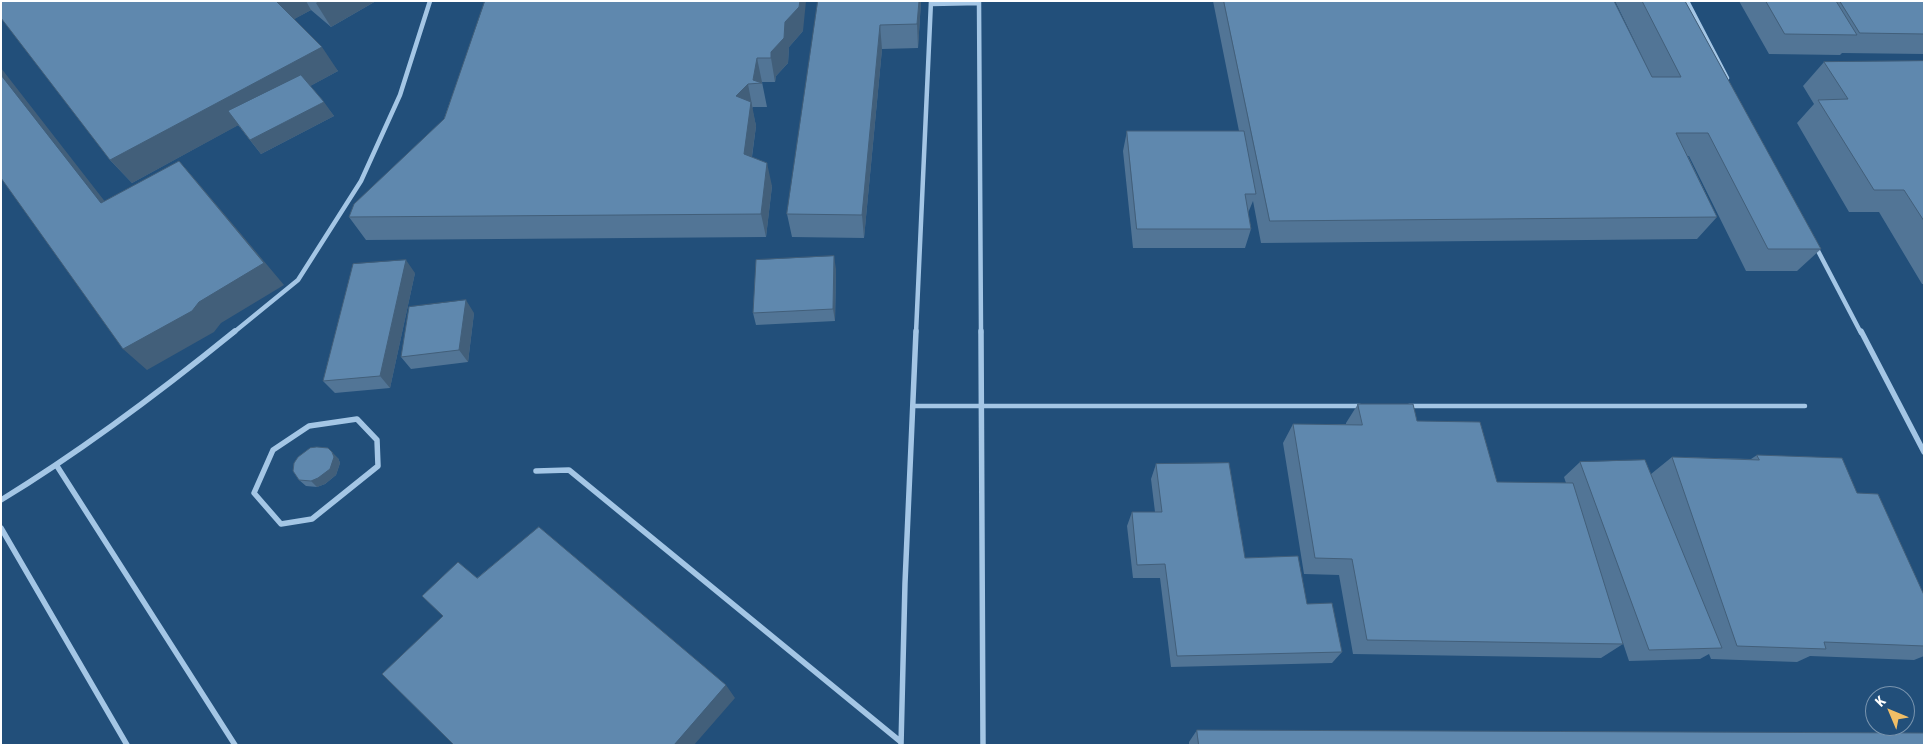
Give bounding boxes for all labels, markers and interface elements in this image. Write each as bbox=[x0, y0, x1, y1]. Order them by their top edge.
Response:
north arrow bbox=[1865, 686, 1915, 736]
text: K bbox=[1872, 693, 1888, 709]

